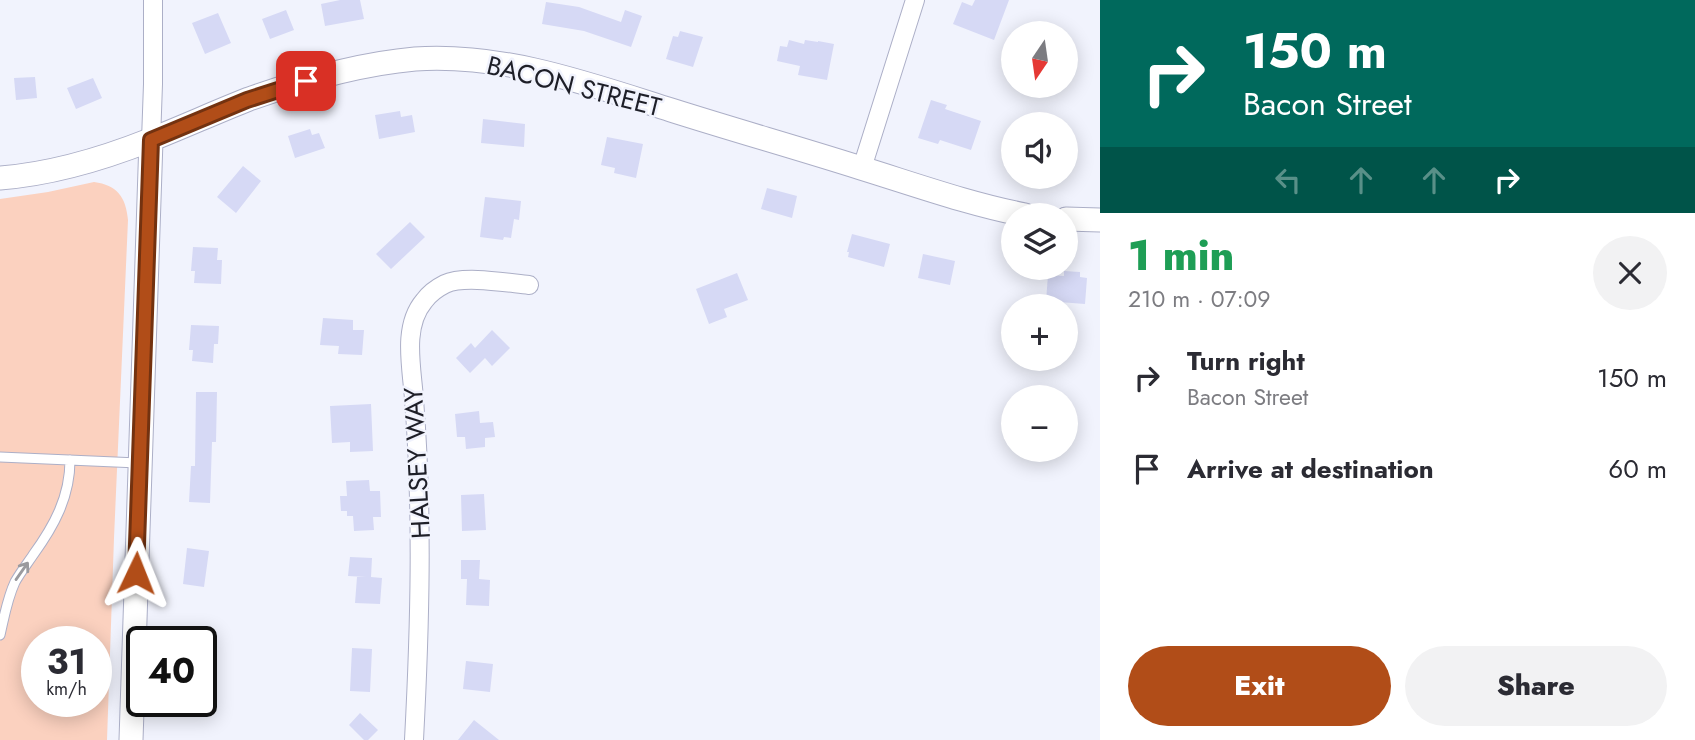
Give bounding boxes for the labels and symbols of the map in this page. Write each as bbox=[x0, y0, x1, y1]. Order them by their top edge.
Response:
north arrow bbox=[1001, 21, 1078, 98]
street label: BACON STREET bbox=[483, 46, 665, 126]
pin bbox=[276, 51, 336, 111]
street label: HALSEY WAY bbox=[394, 386, 440, 540]
position arrow bbox=[99, 536, 173, 610]
one-way arrow bbox=[15, 562, 29, 581]
speed limit sign: 40 bbox=[126, 626, 217, 717]

